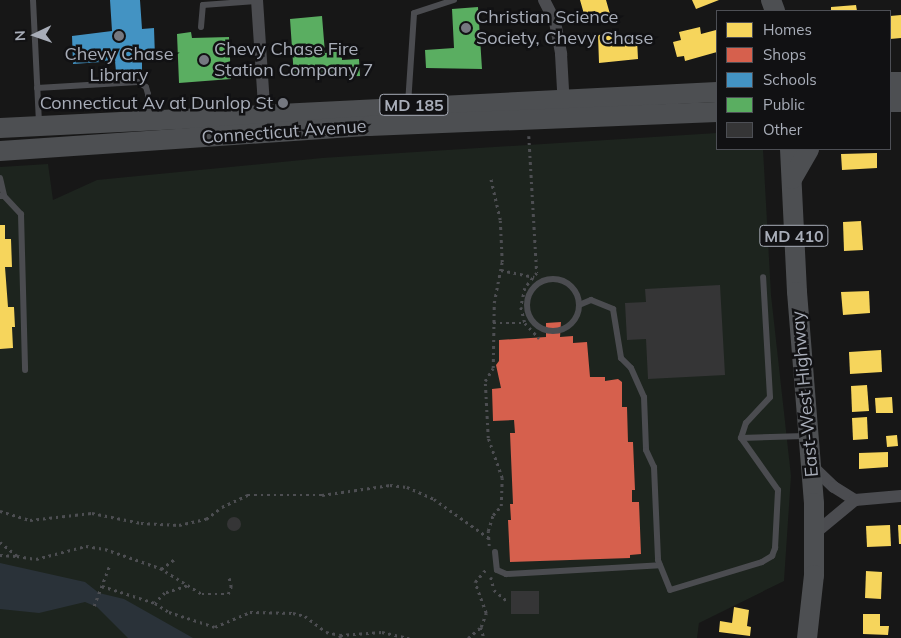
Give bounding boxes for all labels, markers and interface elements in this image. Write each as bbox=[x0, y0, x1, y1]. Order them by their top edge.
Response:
place label: Christian Science Society, Chevy Chase bbox=[476, 7, 653, 50]
north arrow bbox=[10, 10, 60, 60]
legend bbox=[716, 10, 891, 150]
text: Homes bbox=[763, 20, 812, 39]
marker: Christian Science Society, Chevy Chase bbox=[460, 22, 472, 34]
text: N bbox=[11, 30, 29, 42]
marker: Chevy Chase Library bbox=[113, 30, 125, 42]
place label: Chevy Chase Fire Station Company 7 bbox=[214, 39, 373, 82]
place label: Chevy Chase Library bbox=[65, 44, 173, 86]
text: Shops bbox=[763, 45, 806, 64]
marker: Chevy Chase Fire Station Company 7 bbox=[198, 54, 210, 66]
text: Schools bbox=[763, 70, 817, 89]
place label: Connecticut Av at Dunlop St bbox=[40, 92, 273, 114]
road number: MD 185 bbox=[379, 92, 449, 118]
text: Public bbox=[763, 95, 805, 114]
marker: Connecticut Av at Dunlop St bbox=[277, 97, 289, 109]
street label: Connecticut Avenue bbox=[201, 115, 367, 149]
text: Other bbox=[763, 120, 802, 139]
road number: MD 410 bbox=[759, 222, 829, 250]
street label: East-West Highway bbox=[787, 310, 823, 478]

